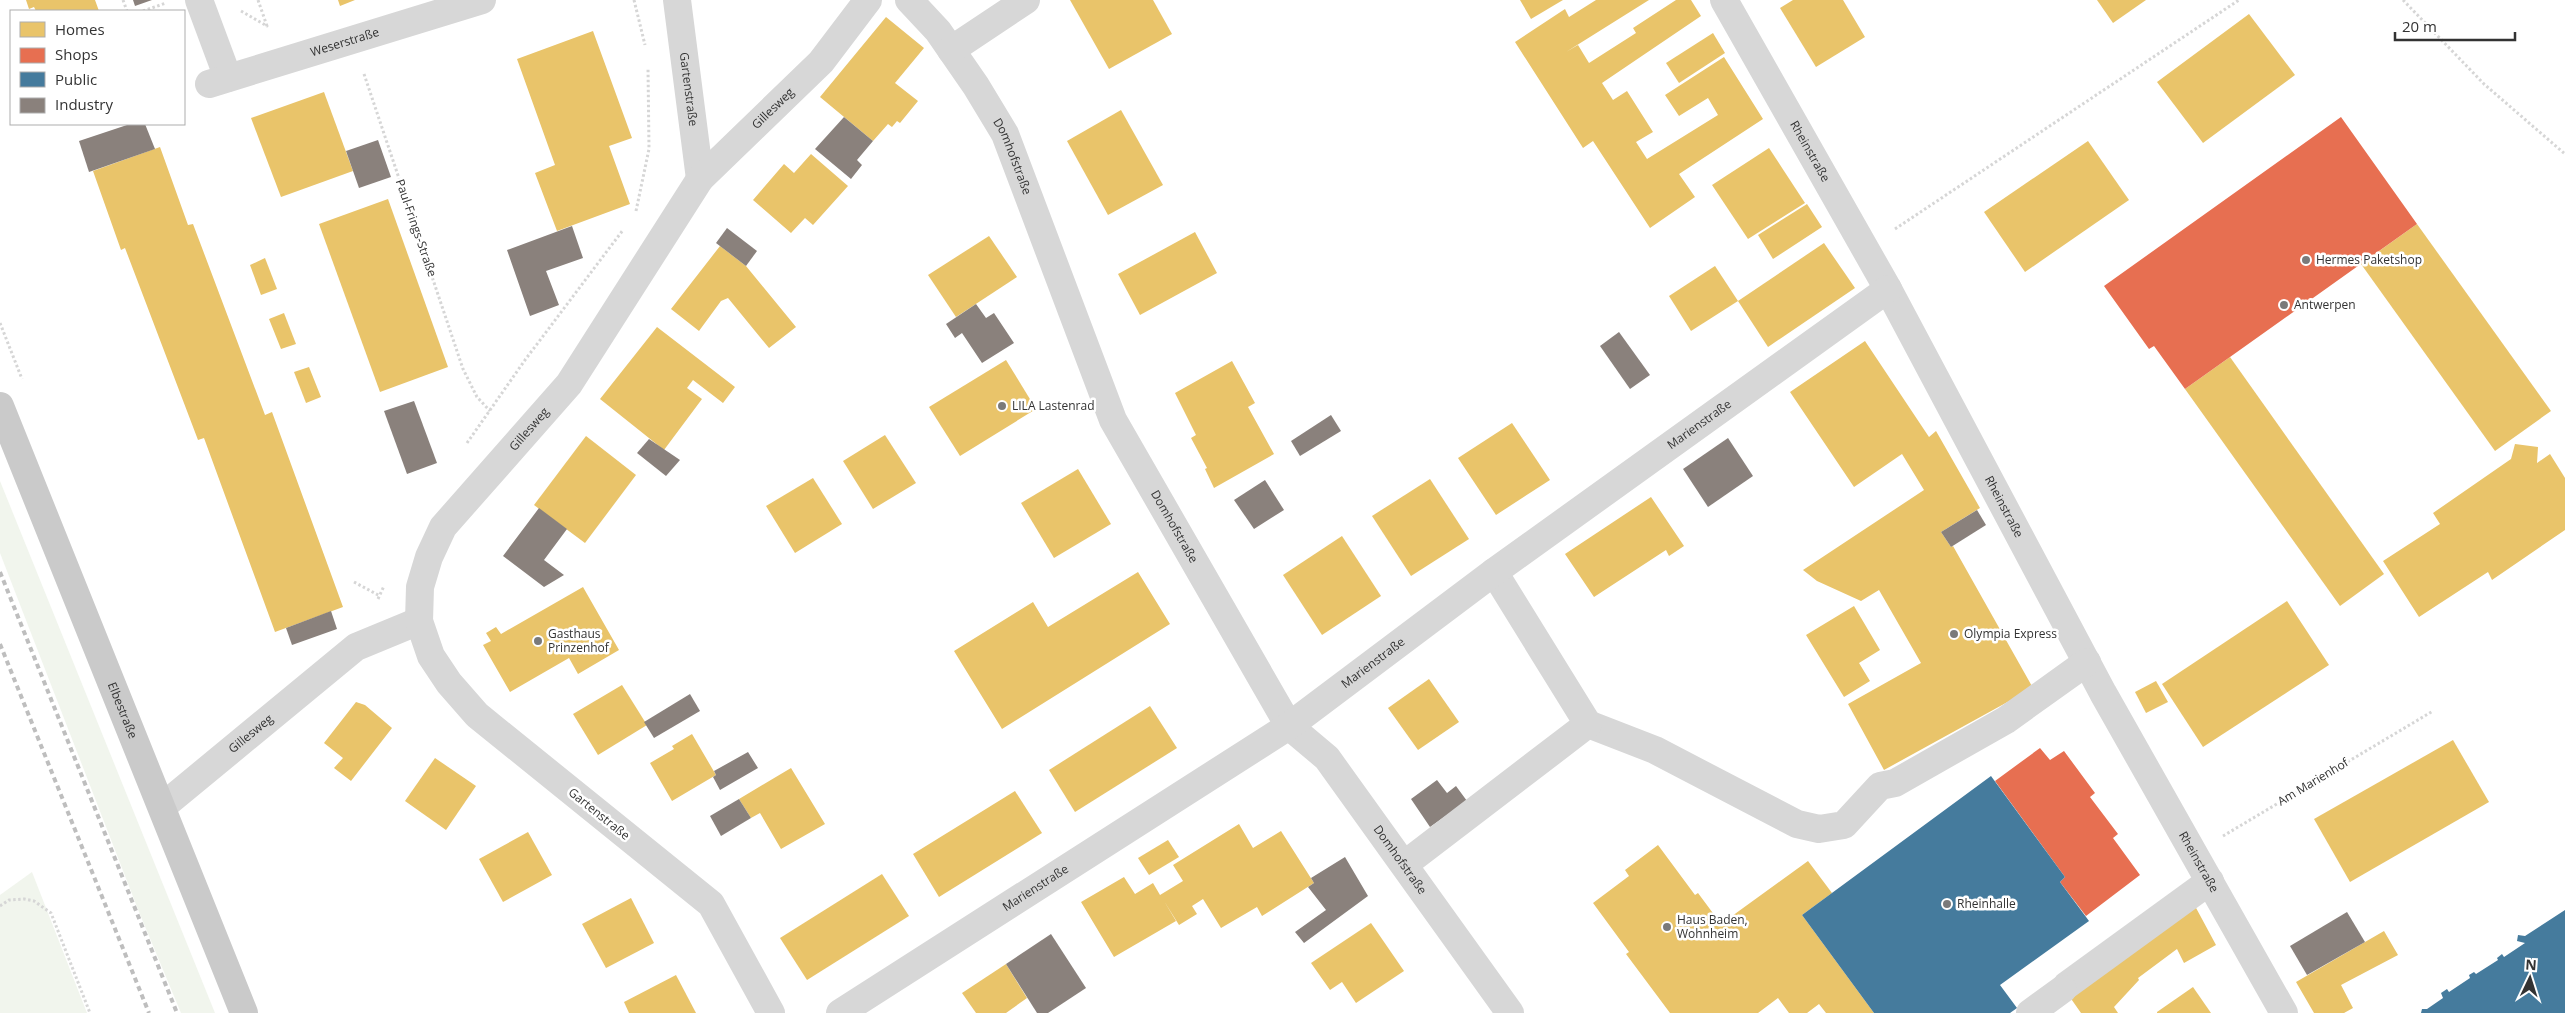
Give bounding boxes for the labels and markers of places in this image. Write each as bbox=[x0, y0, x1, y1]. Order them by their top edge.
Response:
place label: Hermes Paketshop bbox=[2316, 251, 2422, 268]
marker: Hermes Paketshop bbox=[2300, 254, 2312, 266]
place label: Antwerpen bbox=[2294, 296, 2356, 313]
marker: Antwerpen bbox=[2278, 299, 2290, 311]
place label: LILA Lastenrad bbox=[1012, 397, 1095, 414]
marker: LILA Lastenrad bbox=[996, 400, 1008, 412]
place label: Gasthaus Prinzenhof bbox=[548, 625, 610, 656]
place label: Olympia Express bbox=[1964, 625, 2057, 642]
marker: Olympia Express bbox=[1948, 628, 1960, 640]
marker: Gasthaus Prinzenhof bbox=[532, 635, 544, 647]
place label: Rheinhalle bbox=[1957, 895, 2016, 912]
marker: Rheinhalle bbox=[1941, 898, 1953, 910]
place label: Haus Baden, Wohnheim bbox=[1677, 911, 1748, 942]
marker: Haus Baden, Wohnheim bbox=[1661, 921, 1673, 933]

